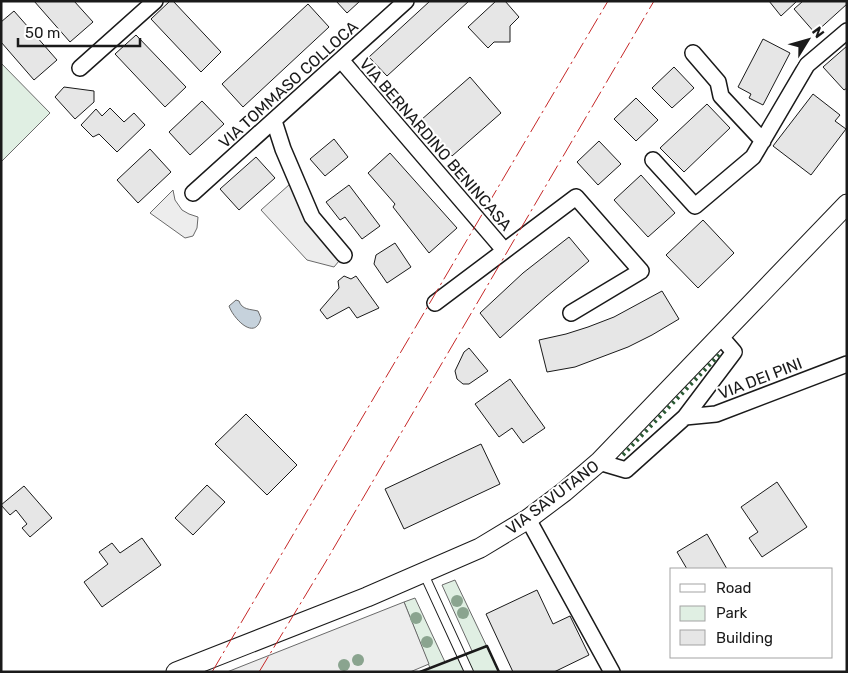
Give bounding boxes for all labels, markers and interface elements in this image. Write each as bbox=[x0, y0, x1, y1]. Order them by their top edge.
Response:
scale bar bbox=[18, 15, 140, 47]
north arrow bbox=[783, 15, 833, 65]
street label: VIA TOMMASO COLLOCA bbox=[215, 17, 362, 152]
text: N bbox=[808, 23, 828, 42]
text: 50 m bbox=[25, 24, 60, 42]
street label: VIA BERNARDINO BENINCASA bbox=[356, 54, 516, 235]
street label: VIA DEI PINI bbox=[716, 354, 805, 403]
street label: VIA SAVUTANO bbox=[502, 456, 602, 538]
legend bbox=[670, 568, 833, 658]
text: Road bbox=[716, 579, 752, 597]
text: Park bbox=[716, 604, 747, 622]
text: Building bbox=[716, 629, 773, 647]

